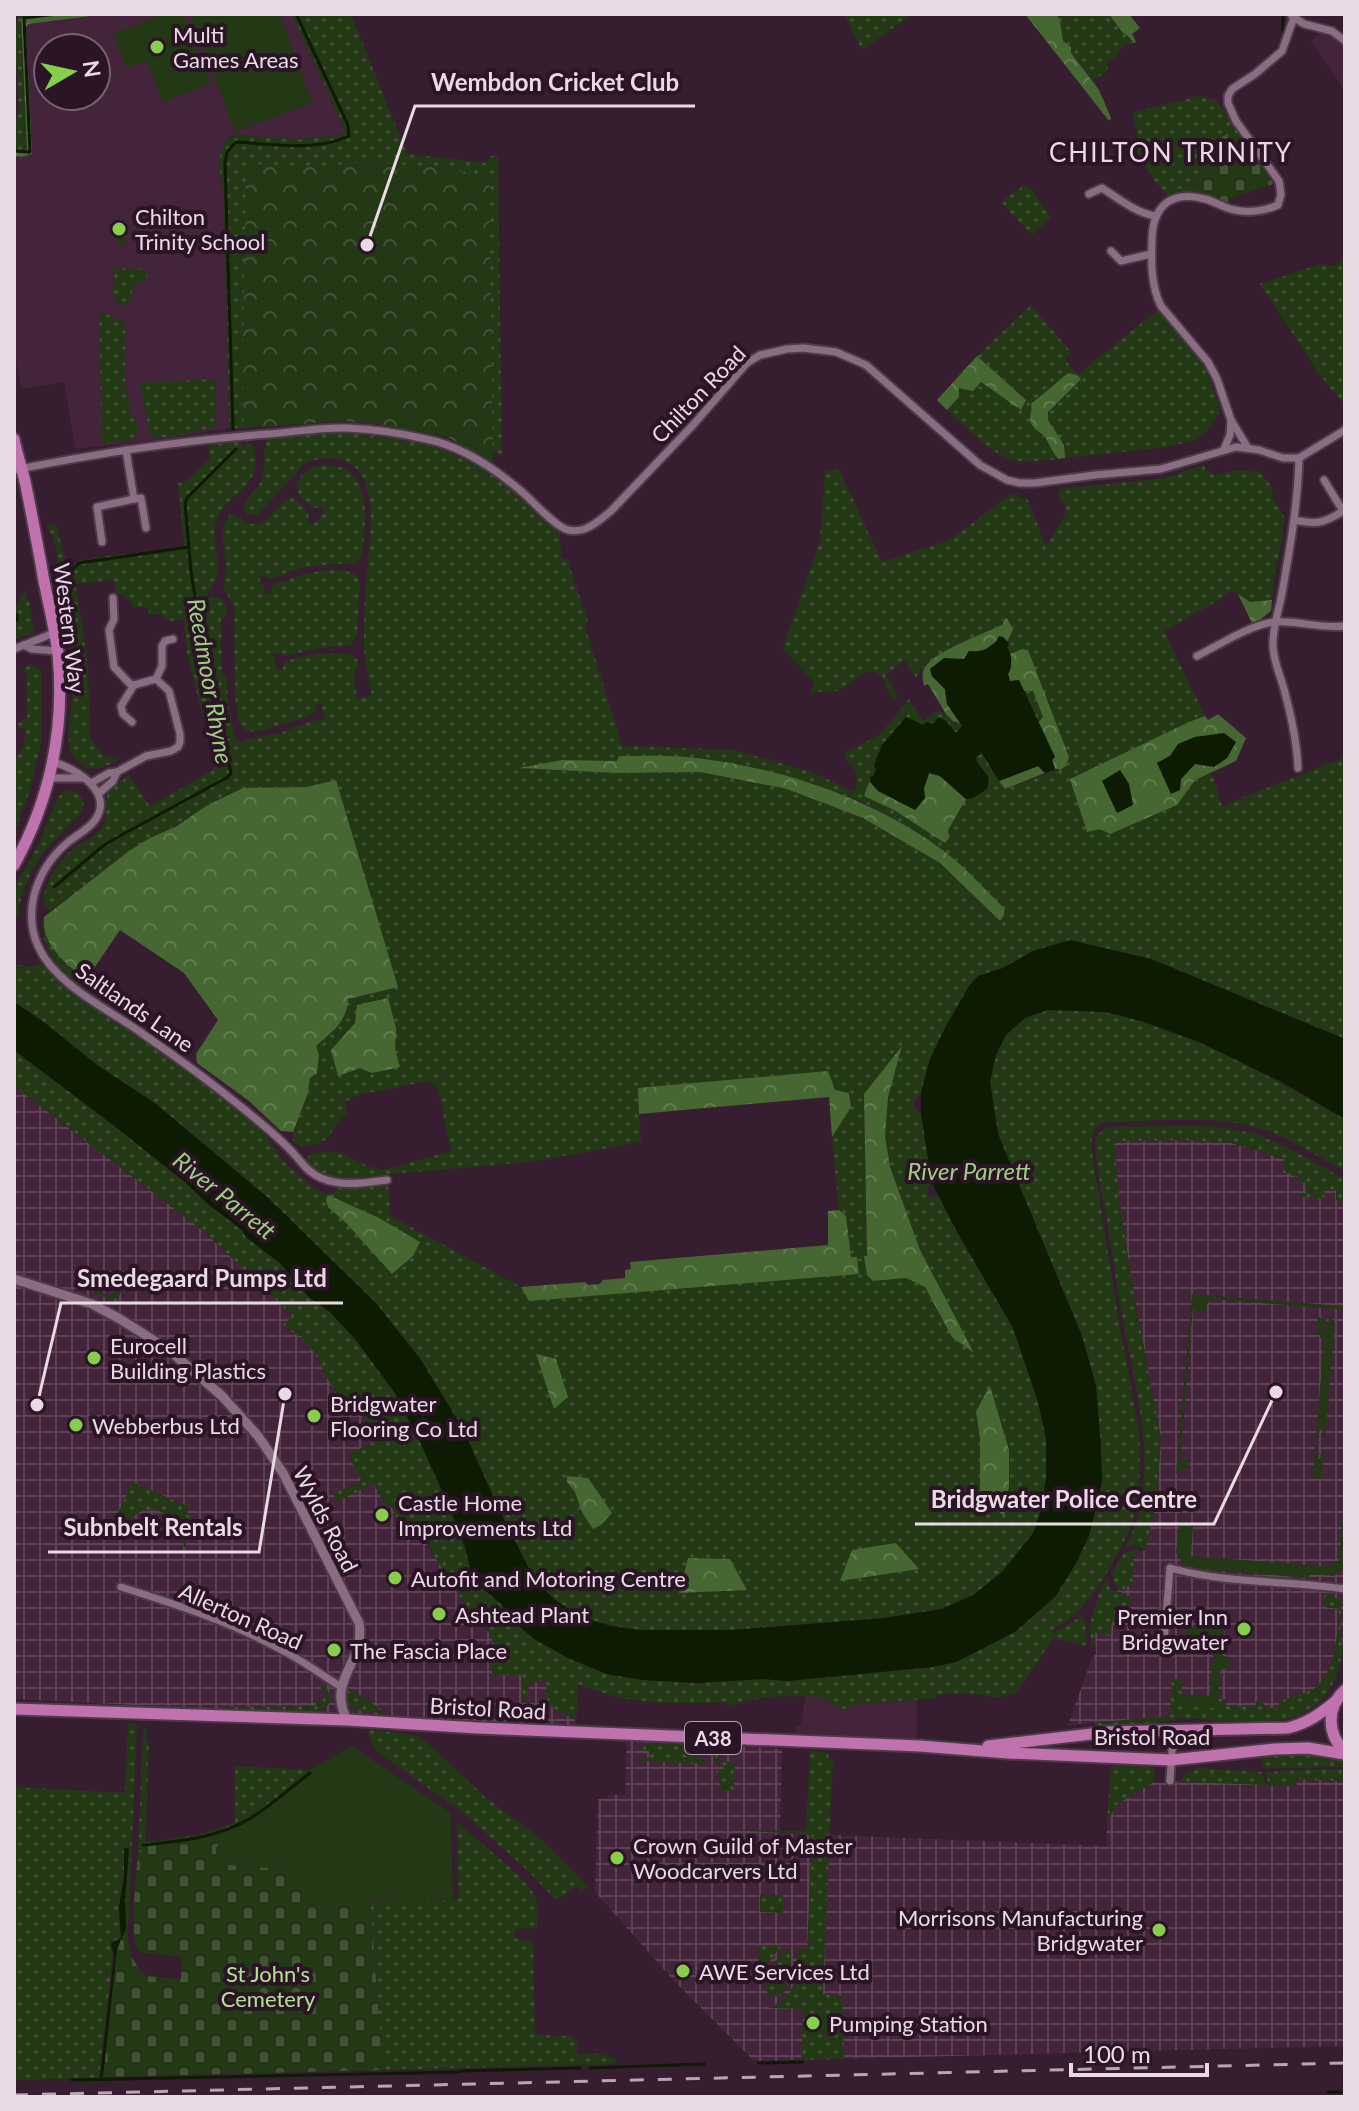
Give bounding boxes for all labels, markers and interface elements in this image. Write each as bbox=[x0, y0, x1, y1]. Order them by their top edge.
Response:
place label: Multi Games Areas bbox=[173, 21, 299, 73]
north arrow bbox=[32, 32, 112, 112]
marker: Multi Games Areas bbox=[148, 38, 166, 56]
text: N bbox=[78, 58, 107, 79]
callout: Wembdon Cricket Club bbox=[415, 58, 695, 106]
text: Wembdon Cricket Club bbox=[431, 67, 679, 96]
district label: CHILTON TRINITY bbox=[1049, 136, 1293, 168]
place label: Chilton Trinity School bbox=[135, 203, 266, 255]
marker: Chilton Trinity School bbox=[110, 220, 128, 238]
street label: Chilton Road bbox=[645, 340, 751, 448]
street label: Western Way bbox=[49, 561, 91, 695]
water label: Reedmoor Rhyne bbox=[182, 596, 240, 766]
street label: Saltlands Lane bbox=[71, 956, 199, 1058]
water label: River Parrett bbox=[168, 1145, 282, 1245]
water label: River Parrett bbox=[907, 1156, 1031, 1185]
callout: Smedegaard Pumps Ltd bbox=[61, 1255, 343, 1303]
text: Smedegaard Pumps Ltd bbox=[77, 1263, 327, 1292]
place label: Eurocell Building Plastics bbox=[110, 1332, 266, 1384]
marker: Eurocell Building Plastics bbox=[85, 1349, 103, 1367]
place label: Bridgwater Flooring Co Ltd bbox=[330, 1390, 478, 1442]
marker: Bridgwater Flooring Co Ltd bbox=[305, 1407, 323, 1425]
place label: Webberbus Ltd bbox=[92, 1412, 240, 1439]
marker: Webberbus Ltd bbox=[67, 1416, 85, 1434]
street label: Wylds Road bbox=[288, 1462, 364, 1576]
callout: Bridgwater Police Centre bbox=[915, 1476, 1214, 1524]
text: Bridgwater Police Centre bbox=[931, 1484, 1197, 1513]
place label: Castle Home Improvements Ltd bbox=[398, 1489, 572, 1541]
callout: Subnbelt Rentals bbox=[48, 1504, 259, 1552]
marker: Castle Home Improvements Ltd bbox=[373, 1506, 391, 1524]
text: Subnbelt Rentals bbox=[63, 1512, 243, 1541]
place label: Autofit and Motoring Centre bbox=[411, 1565, 686, 1592]
marker: Autofit and Motoring Centre bbox=[386, 1569, 404, 1587]
street label: Allerton Road bbox=[175, 1577, 307, 1655]
place label: Ashtead Plant bbox=[455, 1601, 589, 1628]
place label: Premier Inn Bridgwater bbox=[1117, 1603, 1228, 1655]
marker: Ashtead Plant bbox=[430, 1605, 448, 1623]
marker: Premier Inn Bridgwater bbox=[1235, 1620, 1253, 1638]
place label: The Fascia Place bbox=[350, 1637, 507, 1664]
marker: The Fascia Place bbox=[325, 1641, 343, 1659]
street label: Bristol Road bbox=[429, 1691, 547, 1725]
road number: A38 bbox=[685, 1722, 741, 1754]
street label: Bristol Road bbox=[1094, 1723, 1210, 1750]
place label: Crown Guild of Master Woodcarvers Ltd bbox=[633, 1832, 852, 1884]
marker: Crown Guild of Master Woodcarvers Ltd bbox=[608, 1849, 626, 1867]
place label: Morrisons Manufacturing Bridgwater bbox=[898, 1904, 1143, 1956]
marker: Morrisons Manufacturing Bridgwater bbox=[1150, 1921, 1168, 1939]
place label: AWE Services Ltd bbox=[699, 1958, 870, 1985]
park label: St John's Cemetery bbox=[221, 1960, 316, 2012]
marker: AWE Services Ltd bbox=[674, 1962, 692, 1980]
place label: Pumping Station bbox=[829, 2010, 988, 2037]
marker: Pumping Station bbox=[804, 2014, 822, 2032]
scale bar bbox=[1071, 2027, 1207, 2077]
text: 100 m bbox=[1083, 2039, 1151, 2068]

